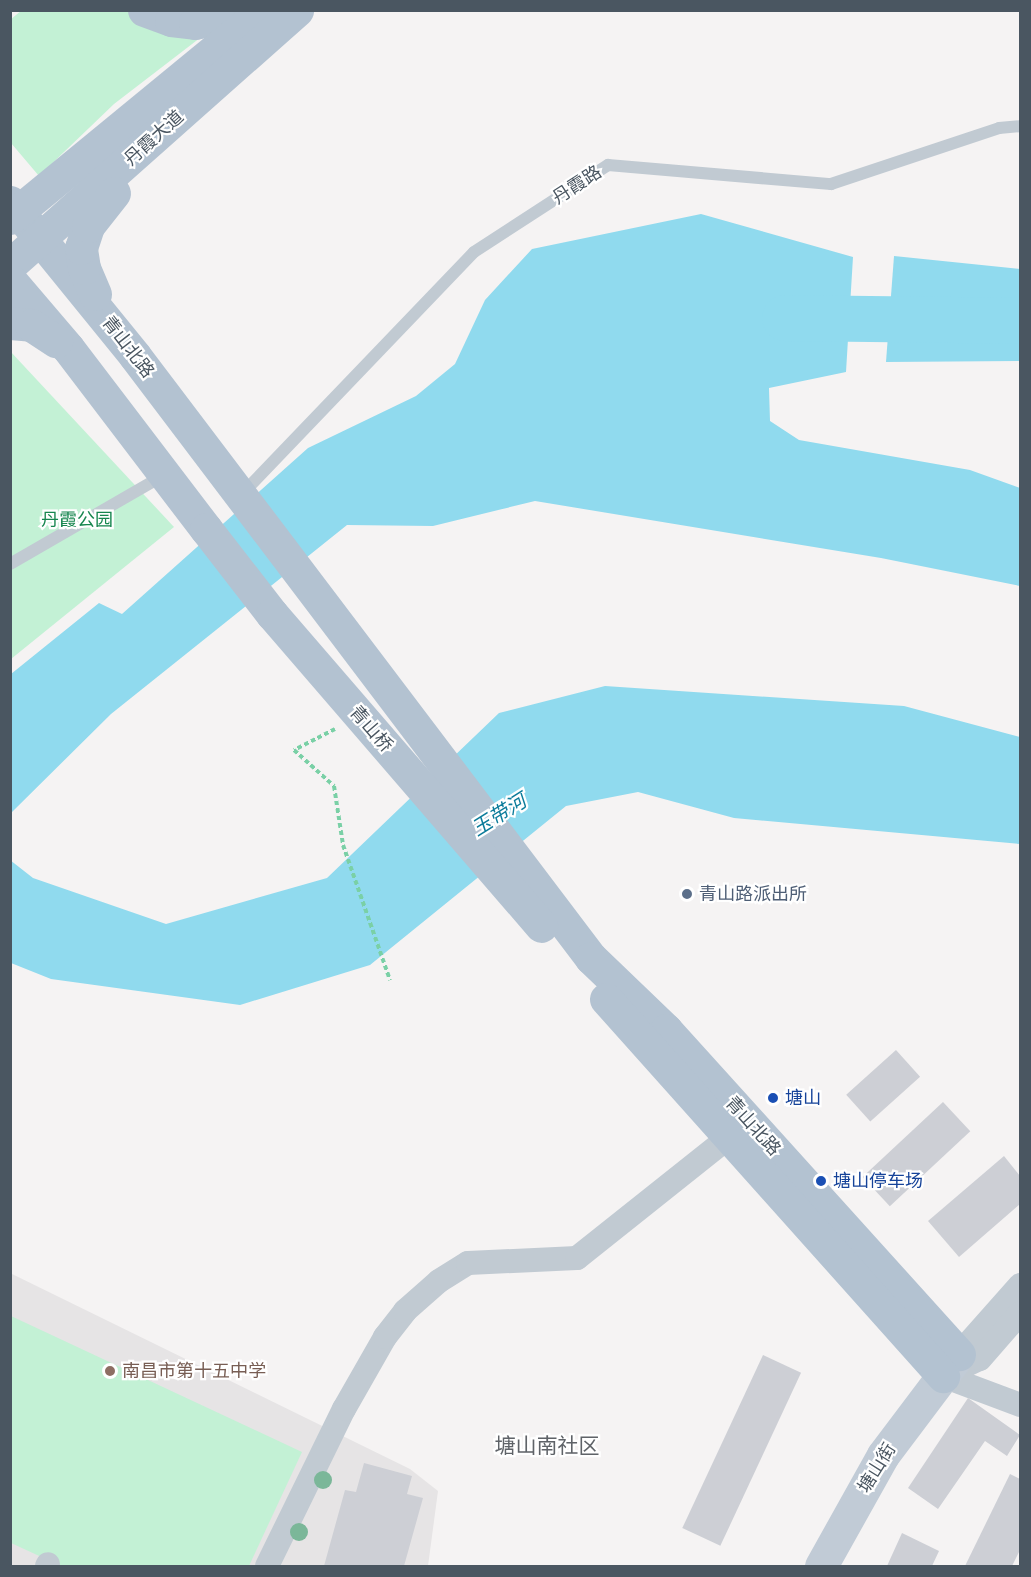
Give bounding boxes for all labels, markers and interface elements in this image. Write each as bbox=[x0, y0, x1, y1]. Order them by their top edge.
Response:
street label: 丹霞大道 bbox=[120, 106, 188, 170]
street label: 丹霞路 bbox=[548, 161, 606, 209]
street label: 青山北路 bbox=[97, 312, 159, 382]
park label: 丹霞公园 bbox=[41, 509, 113, 531]
street label: 青山桥 bbox=[345, 702, 397, 756]
water label: 玉带河 bbox=[467, 789, 531, 841]
place label: 青山路派出所 bbox=[699, 883, 807, 905]
marker: 青山路派出所 bbox=[680, 887, 694, 901]
place label: 塘山 bbox=[785, 1087, 821, 1109]
marker: 塘山 bbox=[766, 1091, 780, 1105]
street label: 青山北路 bbox=[721, 1092, 785, 1160]
place label: 塘山停车场 bbox=[833, 1170, 923, 1192]
marker: 塘山停车场 bbox=[814, 1174, 828, 1188]
place label: 南昌市第十五中学 bbox=[122, 1360, 266, 1382]
marker: 南昌市第十五中学 bbox=[103, 1364, 117, 1378]
district label: 塘山南社区 bbox=[495, 1433, 599, 1459]
street label: 塘山街 bbox=[854, 1439, 900, 1497]

